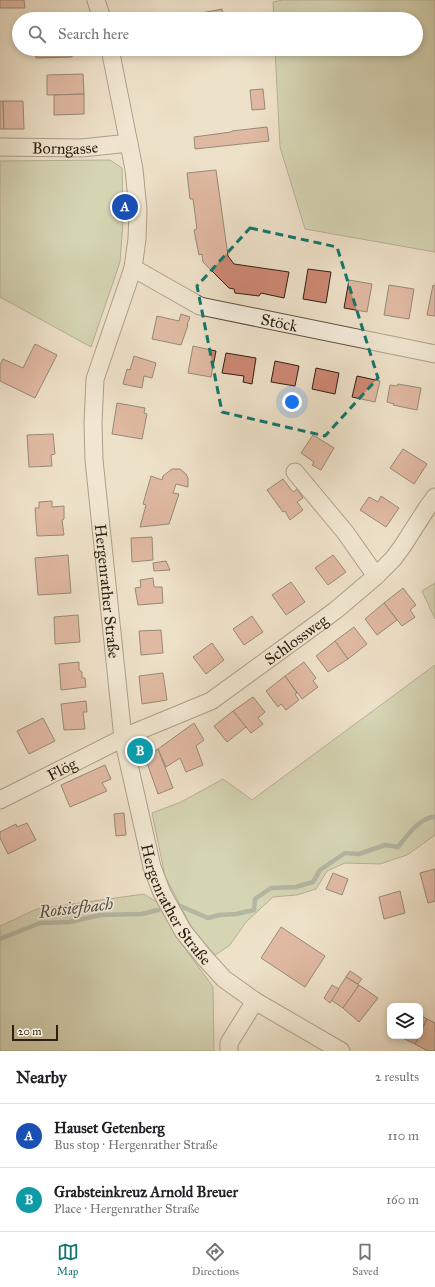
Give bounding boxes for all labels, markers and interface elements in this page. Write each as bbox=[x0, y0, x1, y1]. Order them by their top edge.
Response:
search box bbox=[12, 12, 423, 56]
icon: search bbox=[26, 23, 48, 45]
text: Search here bbox=[58, 25, 129, 43]
street label: Borngasse bbox=[32, 137, 99, 158]
pin: A bbox=[112, 192, 138, 222]
street label: Stöck bbox=[259, 309, 300, 335]
your location bbox=[282, 392, 302, 412]
street label: Hergenrather Straße bbox=[91, 523, 124, 660]
street label: Schlossweg bbox=[260, 610, 332, 669]
pin: B bbox=[127, 736, 153, 766]
street label: Flög bbox=[44, 753, 80, 784]
street label: Hergenrather Straße bbox=[138, 842, 216, 969]
water label: Rotsiefbach bbox=[37, 893, 114, 923]
map controls bbox=[387, 1003, 423, 1039]
button: layers bbox=[387, 1003, 423, 1039]
scale bar bbox=[12, 1023, 58, 1042]
text: 20 m bbox=[18, 1025, 41, 1038]
text: Nearby bbox=[16, 1067, 67, 1088]
text: 2 results bbox=[375, 1069, 419, 1085]
text: Hauset Getenberg bbox=[54, 1119, 165, 1137]
text: A bbox=[25, 1128, 33, 1144]
text: 110 m bbox=[387, 1128, 419, 1144]
text: Bus stop · Hergenrather Straße bbox=[54, 1137, 218, 1153]
text: Grabsteinkreuz Arnold Breuer bbox=[54, 1183, 238, 1201]
text: B bbox=[25, 1192, 33, 1208]
text: 160 m bbox=[386, 1192, 419, 1208]
text: Place · Hergenrather Straße bbox=[54, 1201, 200, 1217]
tab: Map bbox=[57, 1241, 79, 1278]
tab: Directions bbox=[192, 1241, 239, 1278]
tab: Saved bbox=[352, 1241, 378, 1278]

